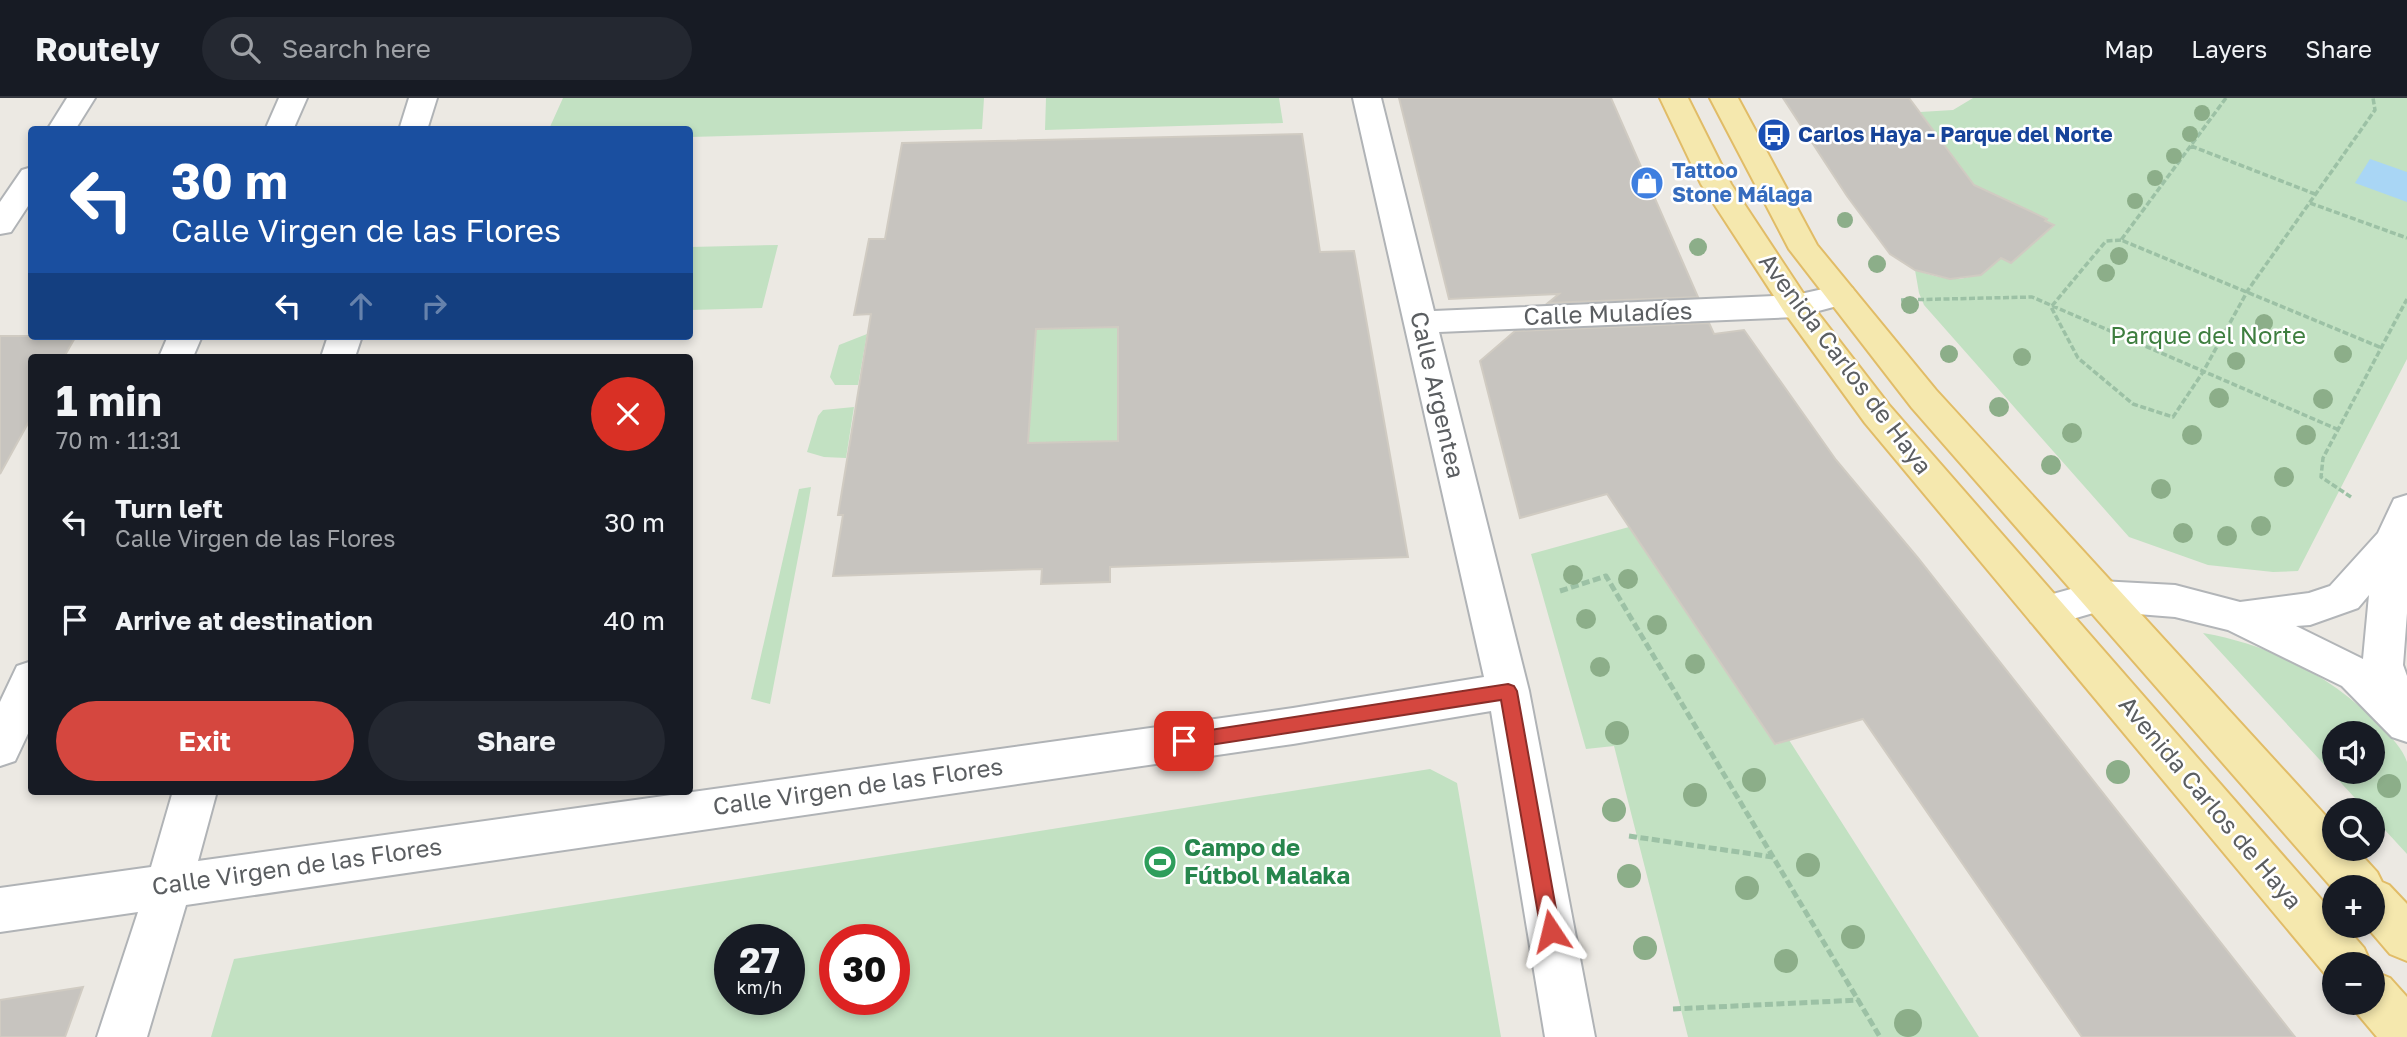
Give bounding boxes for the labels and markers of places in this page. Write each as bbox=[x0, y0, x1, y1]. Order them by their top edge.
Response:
bus stop icon: Carlos Haya - Parque del Norte bbox=[1755, 116, 1793, 154]
place label: Carlos Haya - Parque del Norte bbox=[1798, 121, 2113, 147]
place label: Tattoo Stone Málaga bbox=[1672, 157, 1812, 207]
shop icon: Tattoo Stone Málaga bbox=[1628, 164, 1666, 202]
pin bbox=[1154, 711, 1214, 771]
place label: Campo de Fútbol Malaka bbox=[1184, 832, 1350, 889]
sports icon: Campo de Fútbol Malaka bbox=[1141, 843, 1179, 881]

